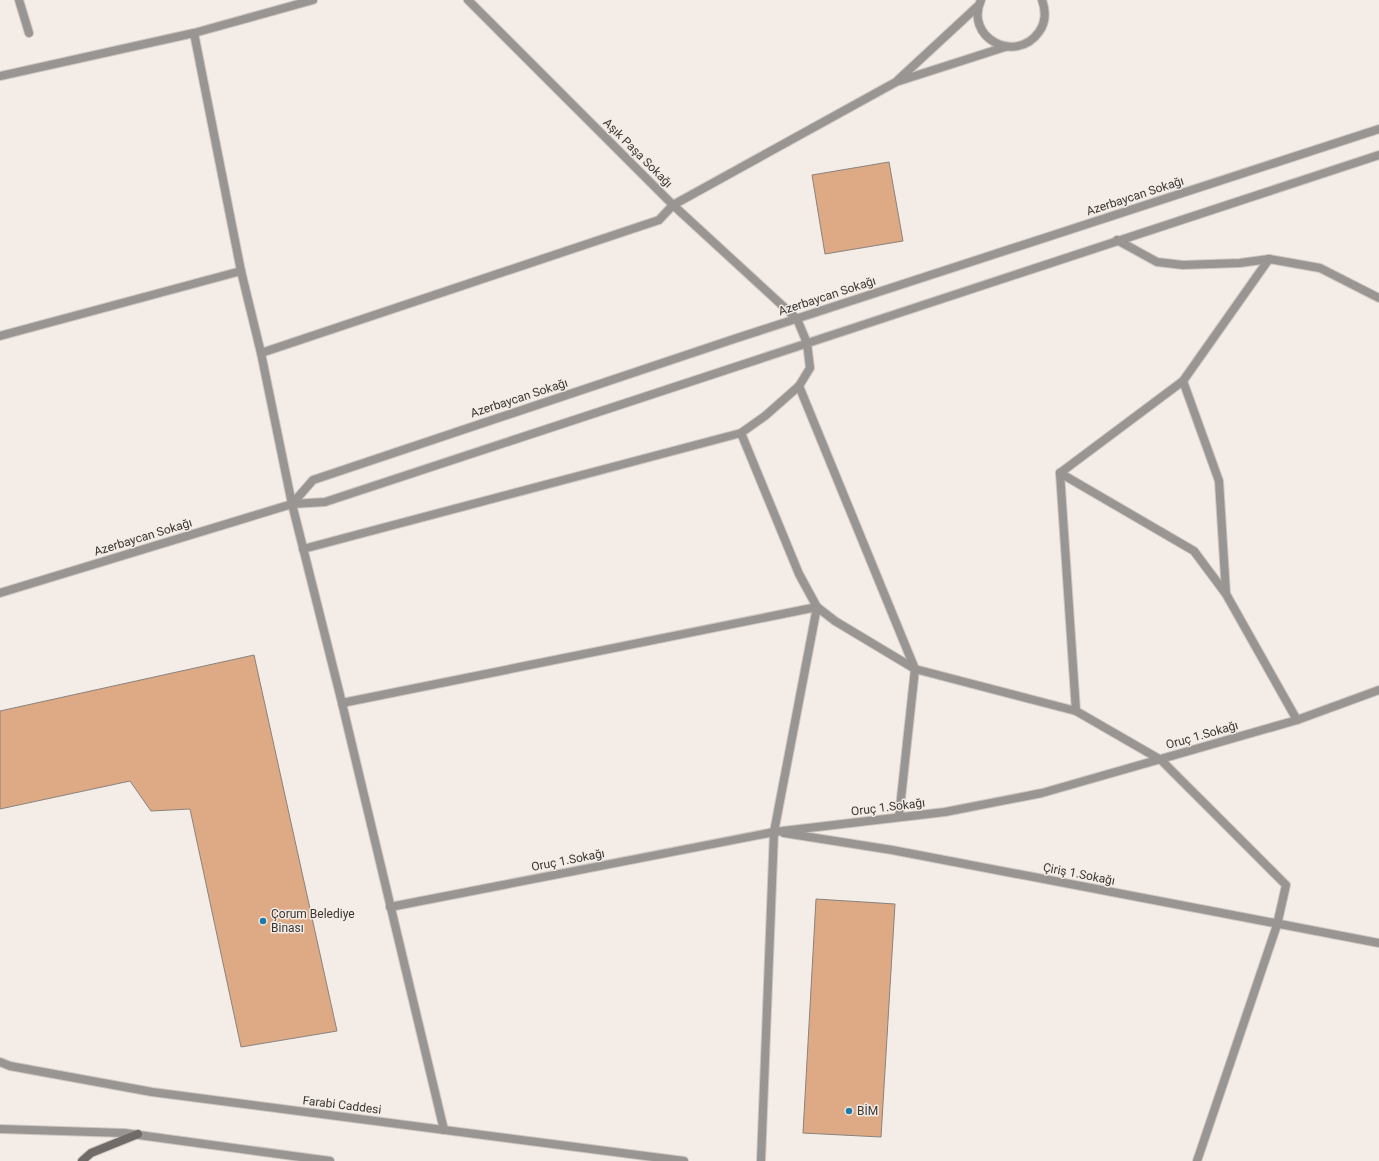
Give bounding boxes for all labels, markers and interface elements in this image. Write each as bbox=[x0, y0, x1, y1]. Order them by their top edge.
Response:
street label: Aşık Paşa Sokağı bbox=[600, 115, 676, 191]
street label: Azerbaycan Sokağı bbox=[1084, 174, 1186, 218]
street label: Azerbaycan Sokağı bbox=[776, 274, 878, 318]
street label: Azerbaycan Sokağı bbox=[468, 376, 570, 420]
street label: Azerbaycan Sokağı bbox=[92, 515, 194, 559]
street label: Oruç 1.Sokağı bbox=[1164, 718, 1240, 752]
street label: Oruç 1.Sokağı bbox=[850, 796, 926, 818]
street label: Oruç 1.Sokağı bbox=[530, 846, 606, 874]
street label: Çiriş 1.Sokağı bbox=[1042, 860, 1116, 888]
place label: Çorum Belediye Binası bbox=[271, 907, 355, 935]
marker: Çorum Belediye Binası bbox=[258, 916, 268, 926]
street label: Farabi Caddesi bbox=[302, 1093, 382, 1117]
place label: BİM bbox=[857, 1103, 878, 1118]
marker: BİM bbox=[844, 1106, 854, 1116]

